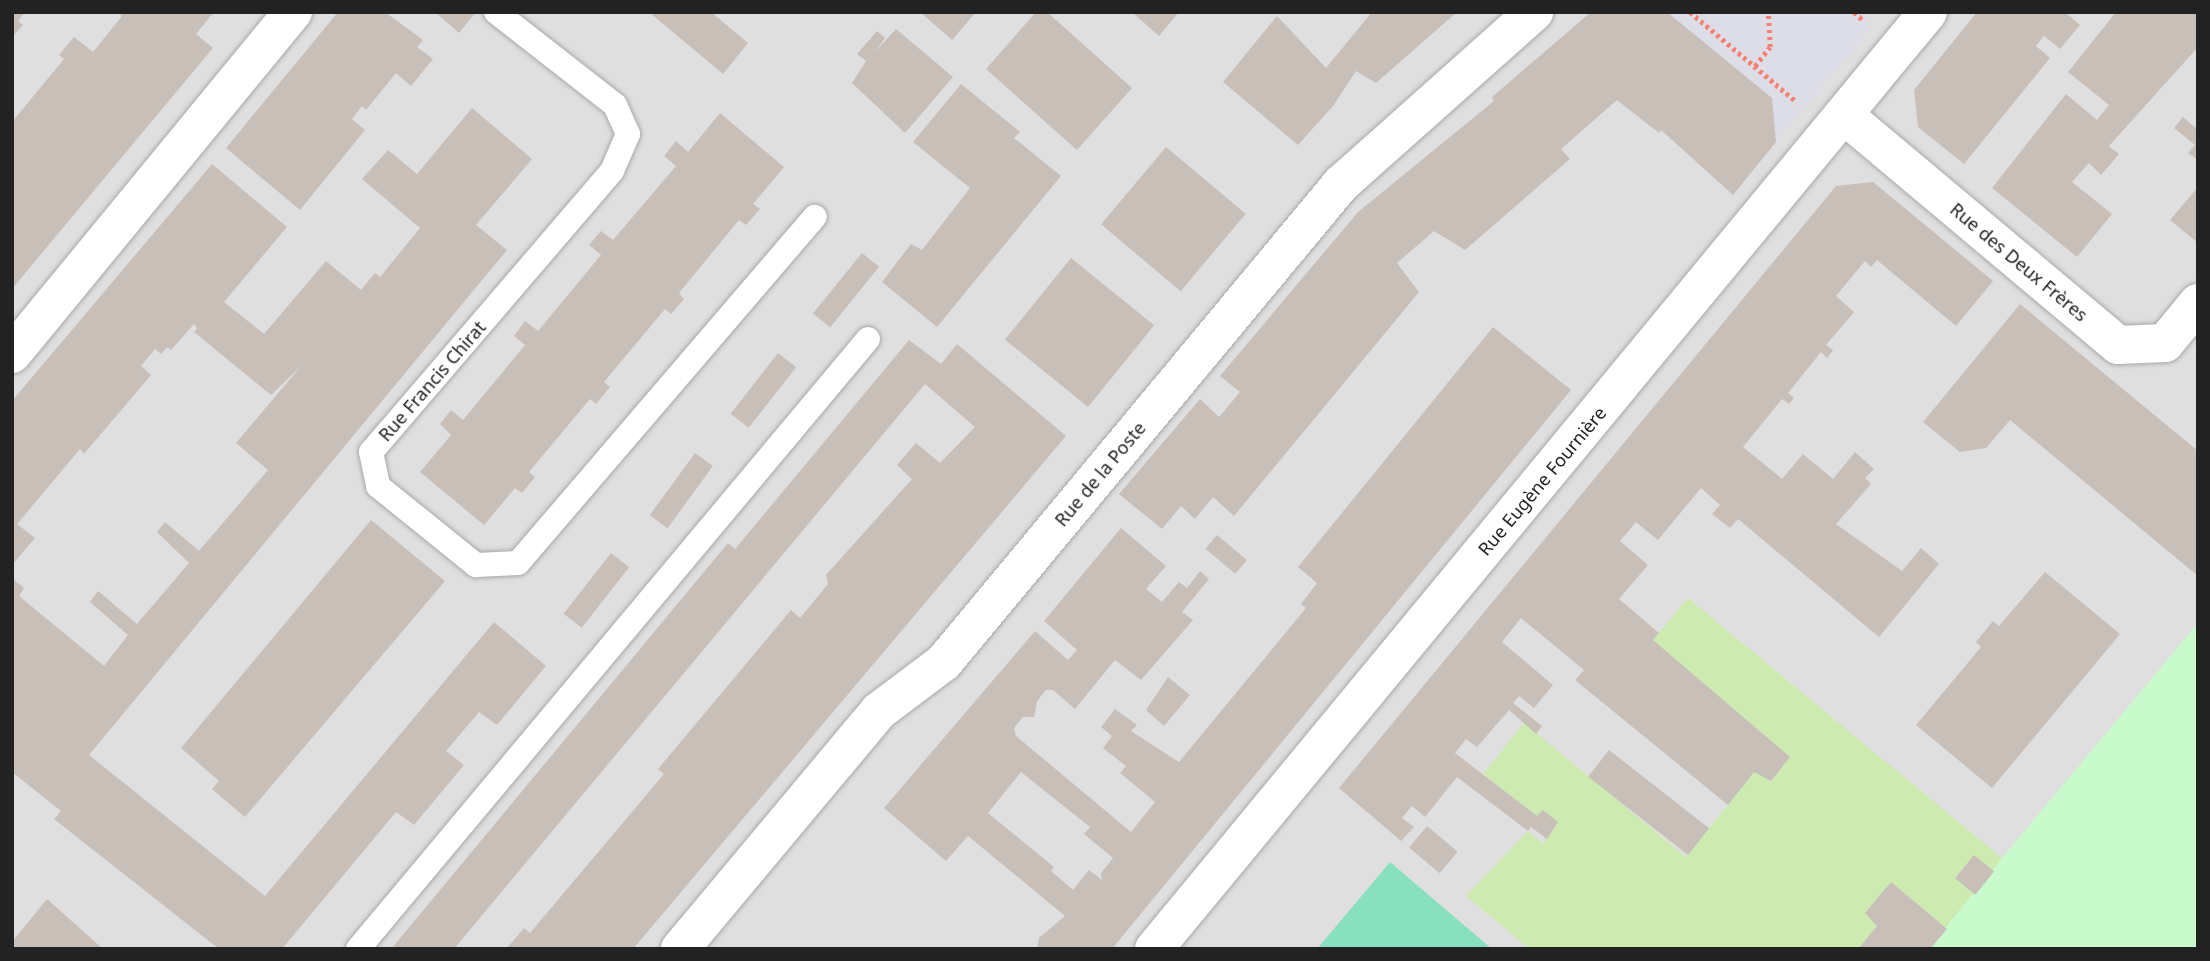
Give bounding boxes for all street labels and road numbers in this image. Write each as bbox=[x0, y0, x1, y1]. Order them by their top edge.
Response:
street label: Rue des Deux Frères bbox=[1946, 198, 2092, 326]
street label: Rue Francis Chirat bbox=[374, 316, 490, 446]
street label: Rue Eugène Fournière bbox=[1473, 402, 1611, 560]
street label: Rue de la Poste bbox=[1050, 417, 1150, 531]

